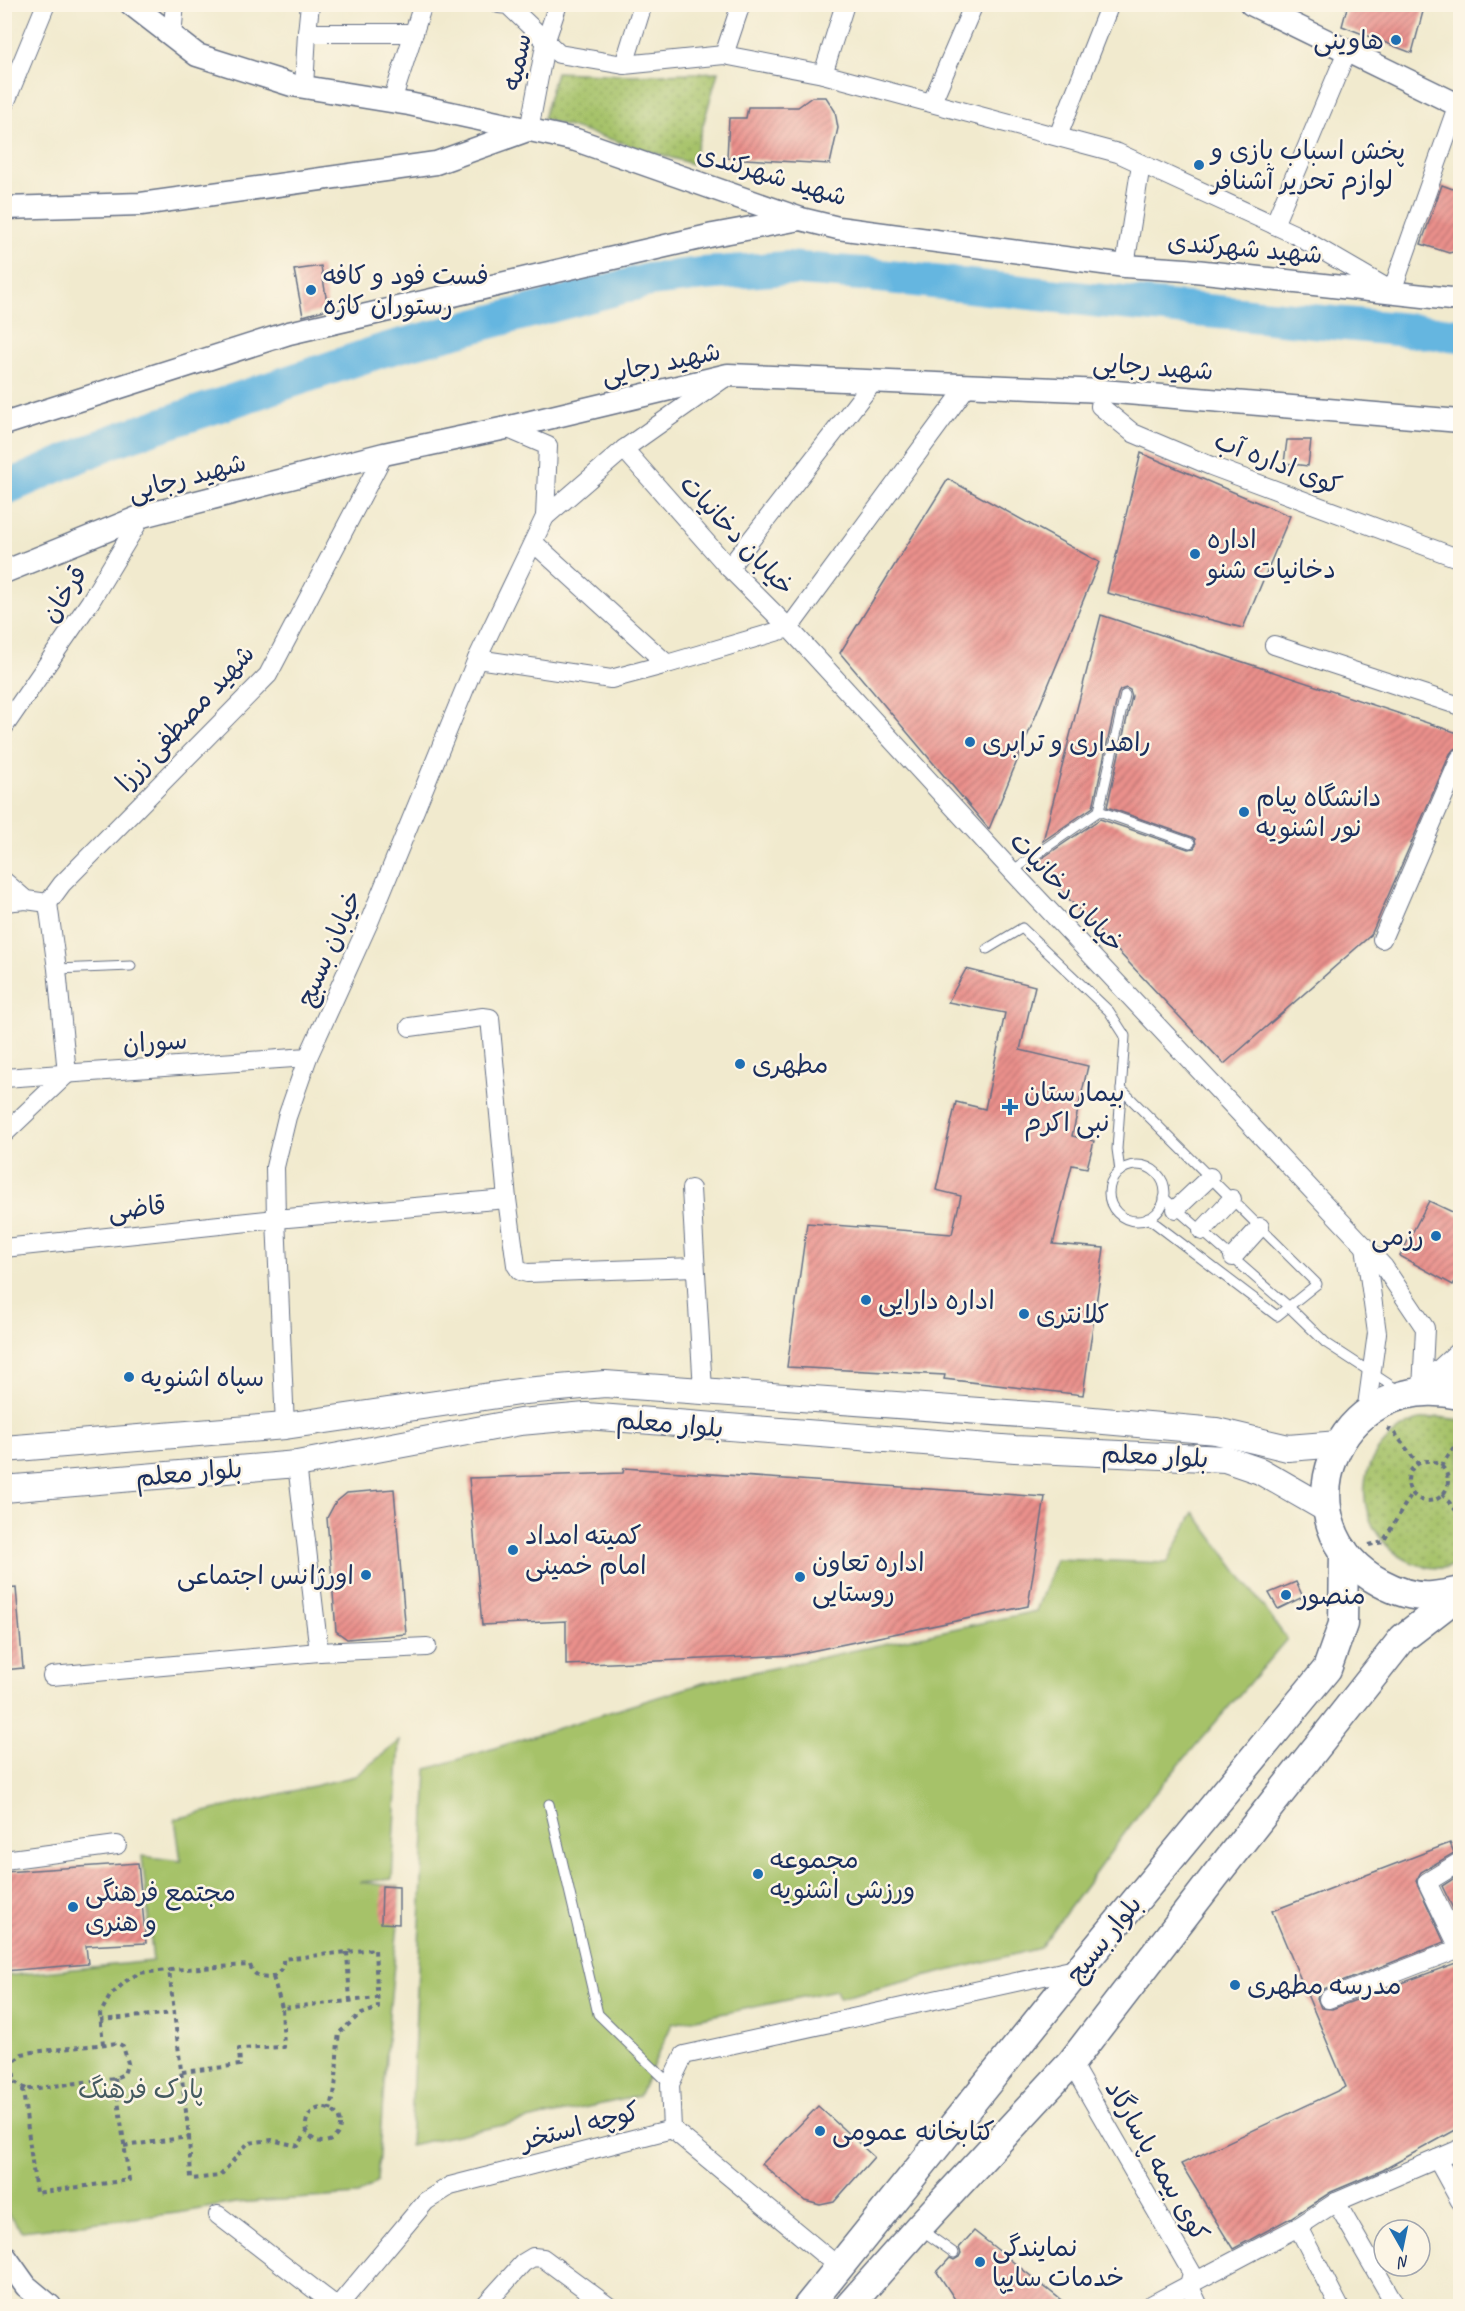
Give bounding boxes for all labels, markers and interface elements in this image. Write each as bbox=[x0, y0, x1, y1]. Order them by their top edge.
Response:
place label: هاوینی bbox=[1313, 24, 1384, 57]
street label: سمیه bbox=[495, 30, 539, 94]
marker: هاوینی bbox=[1389, 33, 1403, 47]
place label: پخش اسباب بازی و لوازم تحریر آشنافر bbox=[1209, 134, 1405, 200]
street label: شهید شهرکندی bbox=[693, 136, 851, 214]
marker: پخش اسباب بازی و لوازم تحریر آشنافر bbox=[1192, 158, 1206, 172]
street label: شهید شهرکندی bbox=[1166, 225, 1324, 271]
place label: فست فود و کافه رستوران کاژه bbox=[323, 259, 489, 322]
marker: فست فود و کافه رستوران کاژه bbox=[304, 283, 318, 297]
street label: شهید رجایی bbox=[598, 334, 724, 392]
street label: شهید رجایی bbox=[1091, 346, 1215, 388]
street label: کوی اداره آب bbox=[1210, 424, 1346, 502]
street label: شهید رجایی bbox=[124, 445, 250, 509]
street label: خیابان دخانیات bbox=[673, 468, 801, 602]
place label: اداره دخانیات شنو bbox=[1206, 523, 1336, 586]
marker: اداره دخانیات شنو bbox=[1188, 547, 1202, 561]
street label: قرخان bbox=[33, 559, 95, 629]
street label: شهید مصطفی زرزا bbox=[108, 638, 262, 798]
place label: راهداری و ترابری bbox=[982, 726, 1151, 759]
marker: راهداری و ترابری bbox=[963, 735, 977, 749]
place label: دانشگاه پیام نور اشنویه bbox=[1256, 781, 1381, 844]
marker: دانشگاه پیام نور اشنویه bbox=[1237, 805, 1251, 819]
street label: خیابان دخانیات bbox=[1003, 825, 1131, 959]
street label: خیابان بسبچ bbox=[289, 885, 370, 1012]
street label: سوران bbox=[121, 1023, 189, 1061]
place label: مطهری bbox=[752, 1048, 828, 1081]
marker: مطهری bbox=[733, 1057, 747, 1071]
place label: بیمارستان نبی اکرم bbox=[1024, 1076, 1125, 1142]
marker: بیمارستان نبی اکرم bbox=[1001, 1098, 1019, 1116]
street label: قاضی bbox=[106, 1189, 168, 1227]
place label: رزمی bbox=[1371, 1220, 1424, 1253]
marker: رزمی bbox=[1429, 1229, 1443, 1243]
place label: اداره دارایی bbox=[878, 1284, 995, 1317]
marker: اداره دارایی bbox=[859, 1293, 873, 1307]
place label: کلانتری bbox=[1036, 1298, 1109, 1331]
marker: کلانتری bbox=[1017, 1307, 1031, 1321]
place label: سپاه اشنویه bbox=[141, 1361, 264, 1394]
marker: سپاه اشنویه bbox=[122, 1370, 136, 1384]
street label: بلوار معلم bbox=[615, 1403, 725, 1448]
street label: بلوار معلم bbox=[1100, 1437, 1209, 1478]
street label: بلوار معلم bbox=[134, 1452, 244, 1497]
place label: کمیته امداد امام خمینی bbox=[525, 1519, 647, 1585]
marker: کمیته امداد امام خمینی bbox=[506, 1543, 520, 1557]
place label: اداره تعاون روستایی bbox=[812, 1546, 925, 1609]
place label: اورژانس اجتماعی bbox=[177, 1559, 354, 1592]
marker: اورژانس اجتماعی bbox=[359, 1568, 373, 1582]
marker: اداره تعاون روستایی bbox=[793, 1570, 807, 1584]
place label: منصور bbox=[1296, 1579, 1366, 1612]
marker: منصور bbox=[1279, 1588, 1293, 1602]
place label: مجموعه ورزشی اشنویه bbox=[770, 1843, 915, 1906]
marker: مجموعه ورزشی اشنویه bbox=[751, 1867, 765, 1881]
place label: مجتمع فرهنگی و هنری bbox=[85, 1876, 236, 1939]
street label: بلوار بسیج bbox=[1059, 1889, 1150, 1990]
marker: مجتمع فرهنگی و هنری bbox=[66, 1900, 80, 1914]
place label: مدرسه مطهری bbox=[1247, 1969, 1401, 2002]
marker: مدرسه مطهری bbox=[1228, 1978, 1242, 1992]
park label: پارک فرهنگ bbox=[78, 2073, 204, 2106]
street label: کوی بیمه پاسارگاد bbox=[1098, 2075, 1216, 2247]
street label: کوچه استخر bbox=[515, 2094, 643, 2158]
place label: کتابخانه عمومی bbox=[832, 2115, 995, 2148]
marker: کتابخانه عمومی bbox=[813, 2124, 827, 2138]
north arrow bbox=[1372, 2218, 1432, 2278]
place label: نمایندگی خدمات سایپا bbox=[992, 2231, 1124, 2294]
text: N bbox=[1395, 2251, 1411, 2273]
marker: نمایندگی خدمات سایپا bbox=[973, 2255, 987, 2269]

